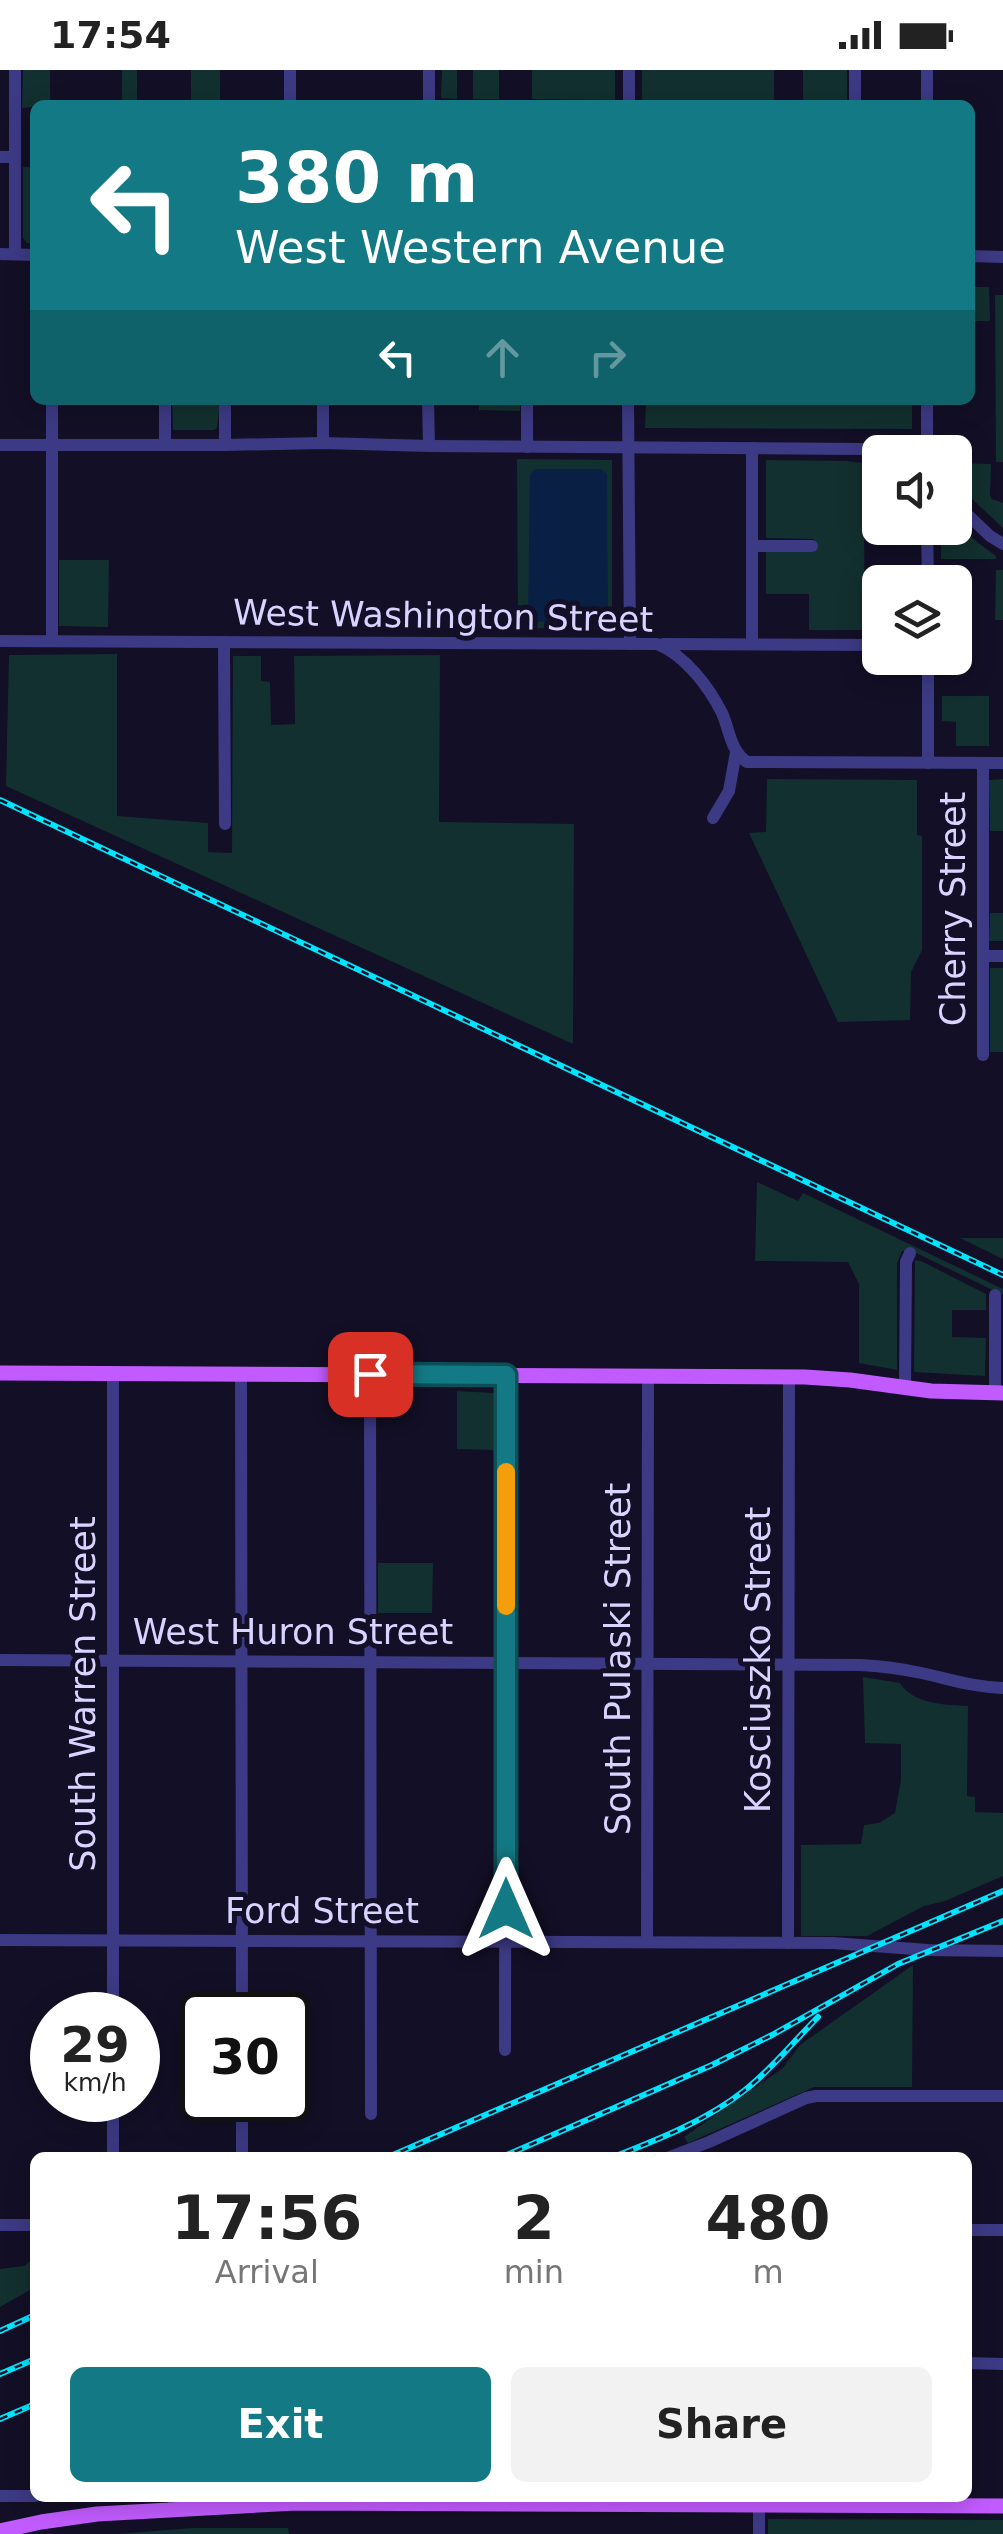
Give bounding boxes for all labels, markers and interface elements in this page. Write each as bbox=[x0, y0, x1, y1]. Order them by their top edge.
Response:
text: 17:54 bbox=[50, 13, 171, 57]
text: 380 m bbox=[235, 137, 478, 219]
icon: left bbox=[70, 140, 200, 270]
text: West Western Avenue bbox=[235, 221, 726, 274]
icon: left bbox=[370, 330, 425, 385]
icon: ahead bbox=[475, 330, 530, 385]
icon: right bbox=[580, 330, 635, 385]
map controls bbox=[862, 435, 972, 675]
button: sound bbox=[862, 435, 972, 545]
button: layers bbox=[862, 565, 972, 675]
street label: West Washington Street bbox=[233, 592, 653, 640]
street label: Cherry Street bbox=[933, 792, 973, 1026]
pin bbox=[328, 1332, 413, 1417]
icon: arrive bbox=[343, 1347, 398, 1402]
street label: South Pulaski Street bbox=[598, 1483, 638, 1835]
street label: Kosciuszko Street bbox=[738, 1507, 778, 1813]
street label: South Warren Street bbox=[63, 1516, 103, 1872]
street label: West Huron Street bbox=[133, 1612, 453, 1652]
position arrow bbox=[454, 1857, 558, 1961]
street label: Ford Street bbox=[225, 1891, 419, 1931]
speed limit sign: 30 bbox=[180, 1992, 310, 2122]
text: 29 bbox=[60, 2016, 130, 2074]
text: km/h bbox=[63, 2068, 127, 2097]
text: 17:56 bbox=[171, 2183, 362, 2253]
text: 2 bbox=[513, 2183, 555, 2253]
text: 480 bbox=[705, 2183, 831, 2253]
text: Arrival bbox=[215, 2253, 319, 2291]
text: min bbox=[504, 2253, 564, 2291]
text: m bbox=[752, 2253, 784, 2291]
button: Exit bbox=[70, 2367, 491, 2482]
button: Share bbox=[511, 2367, 932, 2482]

